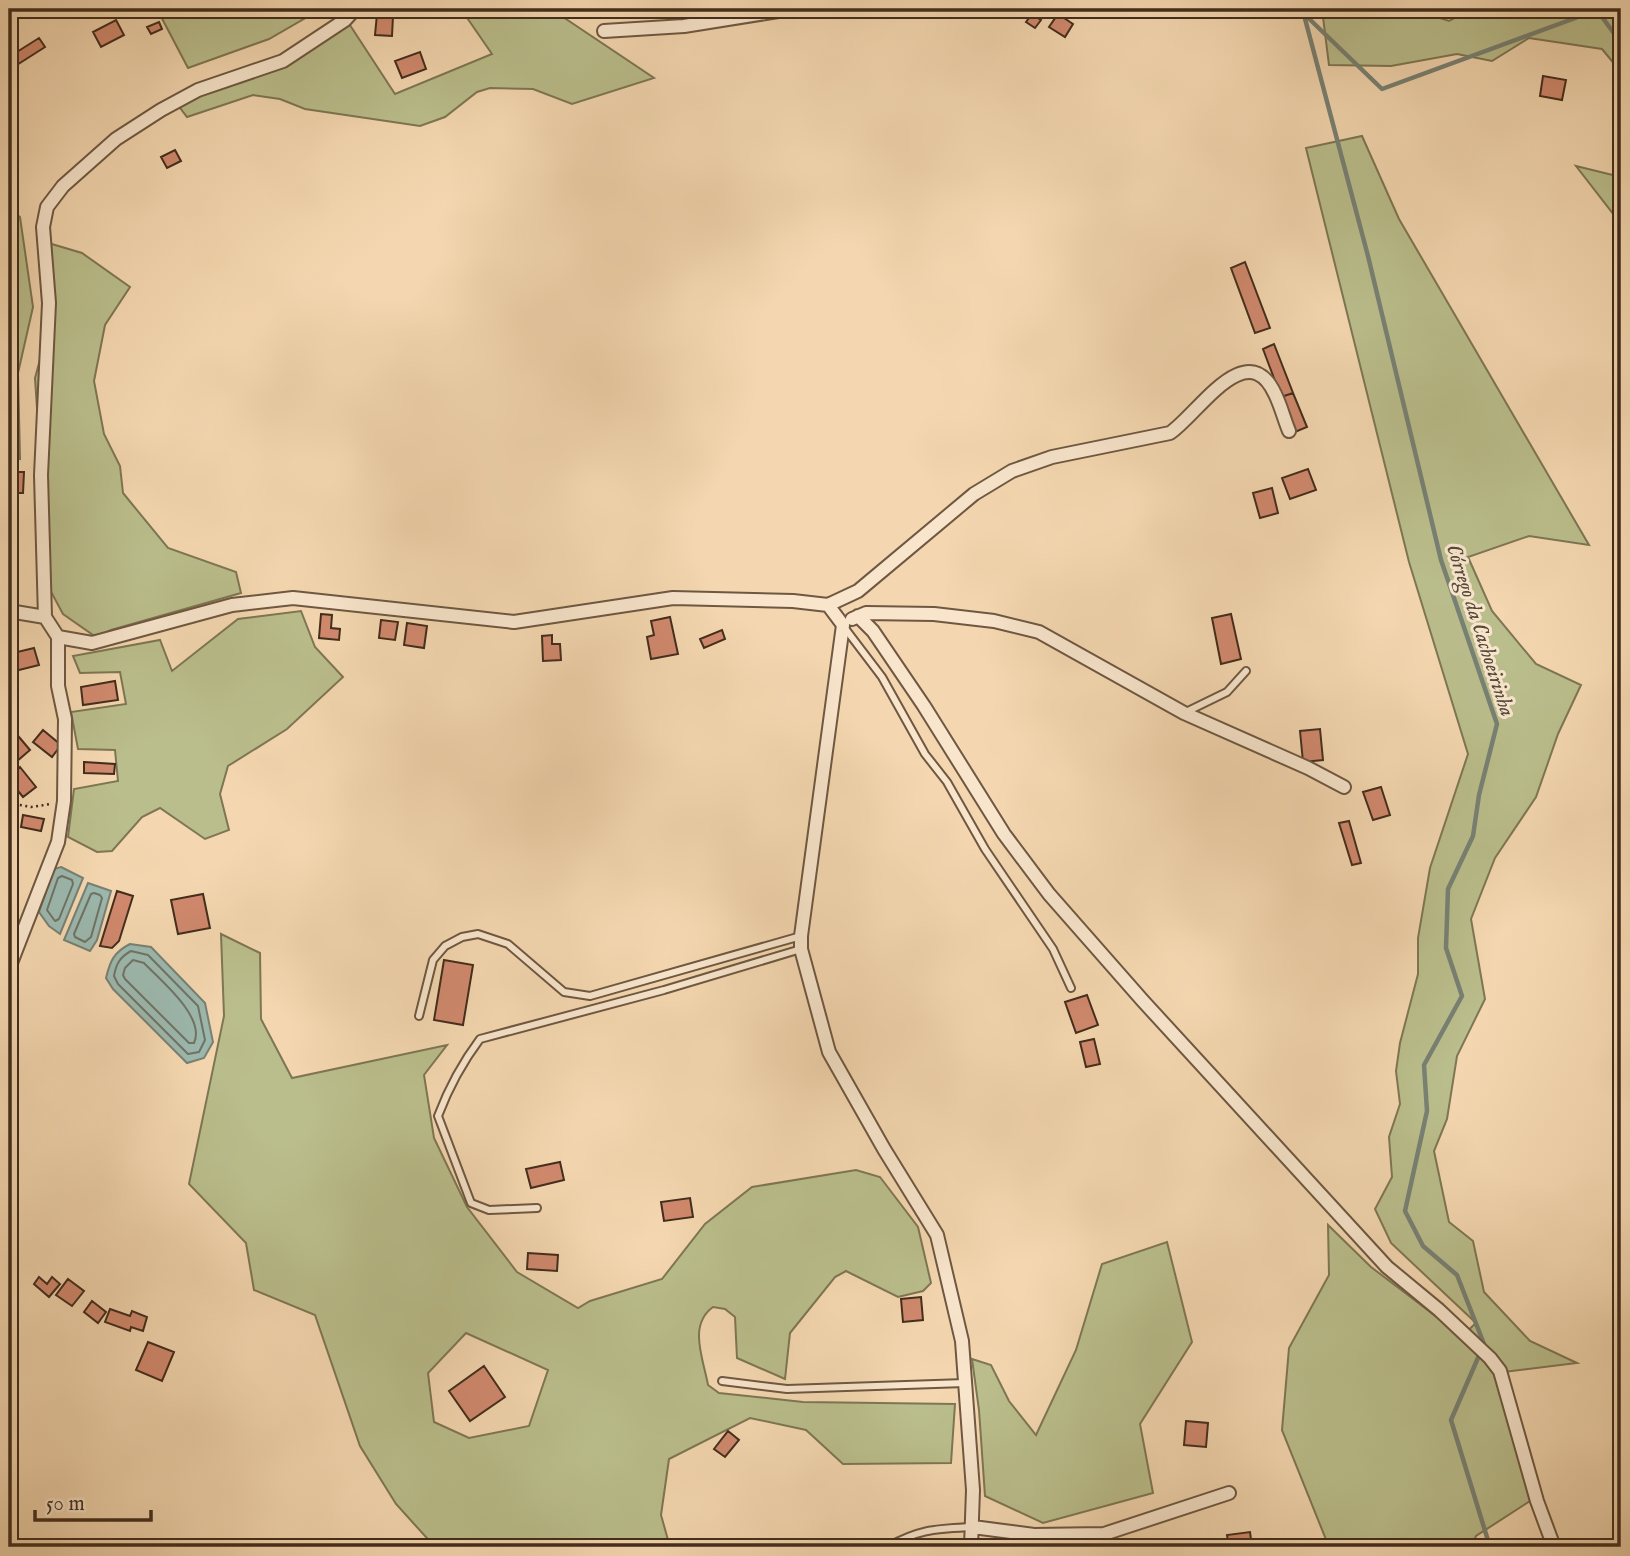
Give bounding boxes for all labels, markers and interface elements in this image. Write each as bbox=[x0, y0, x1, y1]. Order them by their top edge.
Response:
water label: Córrego da Cachoeirinha bbox=[1439, 541, 1520, 720]
scale bar bbox=[35, 1479, 150, 1523]
text: 50 m bbox=[46, 1491, 85, 1518]

